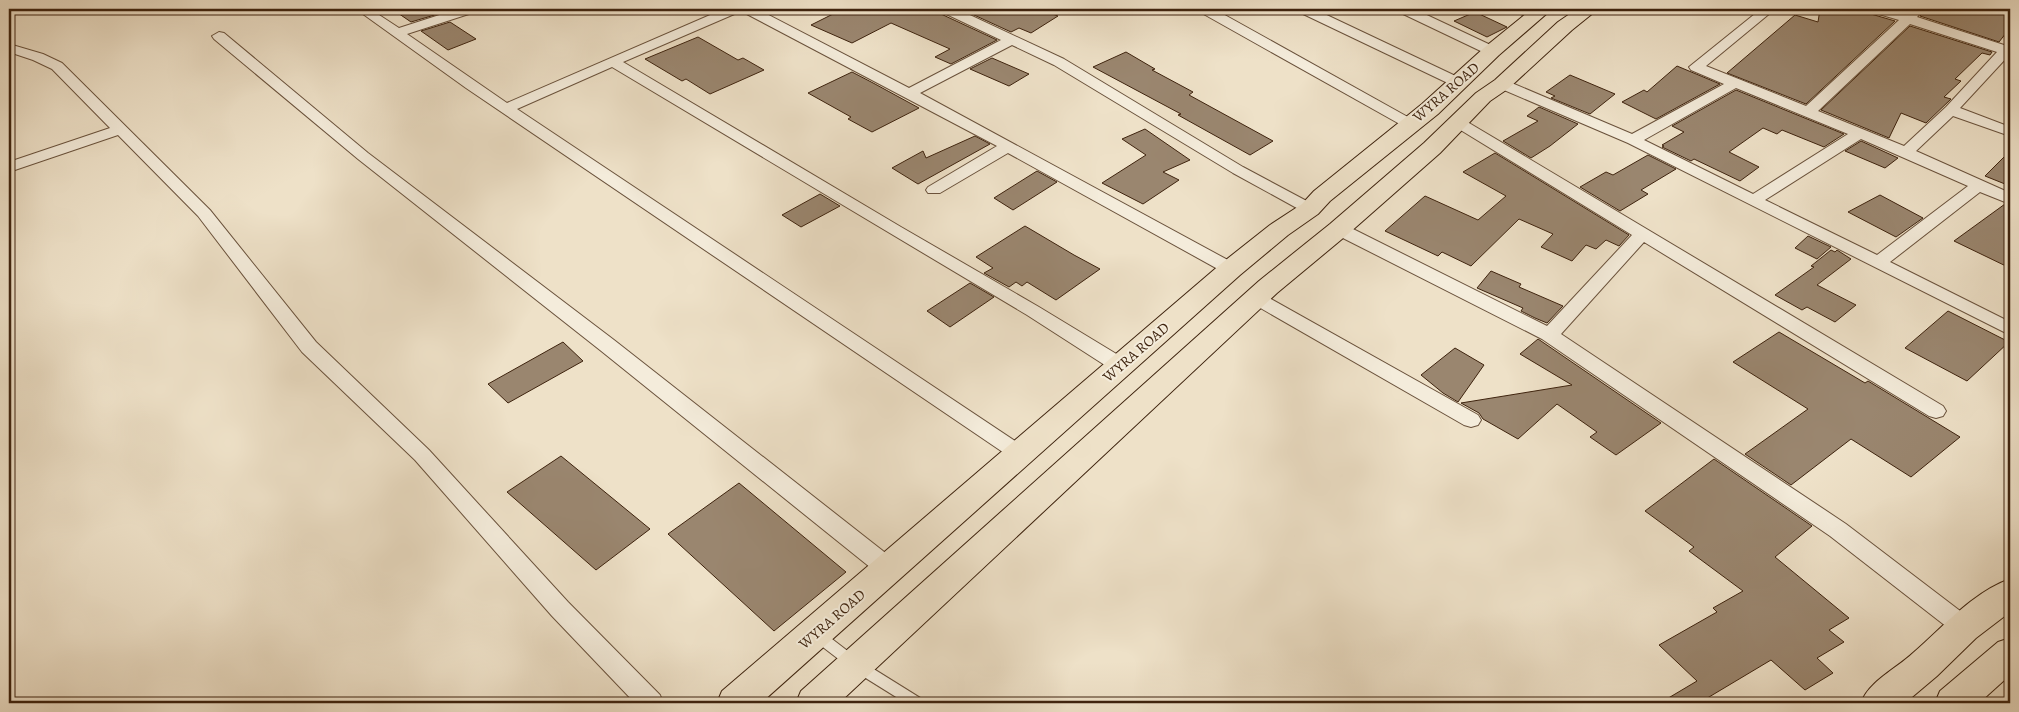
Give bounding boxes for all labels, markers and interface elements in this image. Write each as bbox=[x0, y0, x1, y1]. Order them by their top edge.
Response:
street label: WYRA ROAD bbox=[1408, 58, 1483, 127]
street label: WYRA ROAD bbox=[1098, 318, 1173, 387]
street label: WYRA ROAD bbox=[794, 585, 869, 654]

